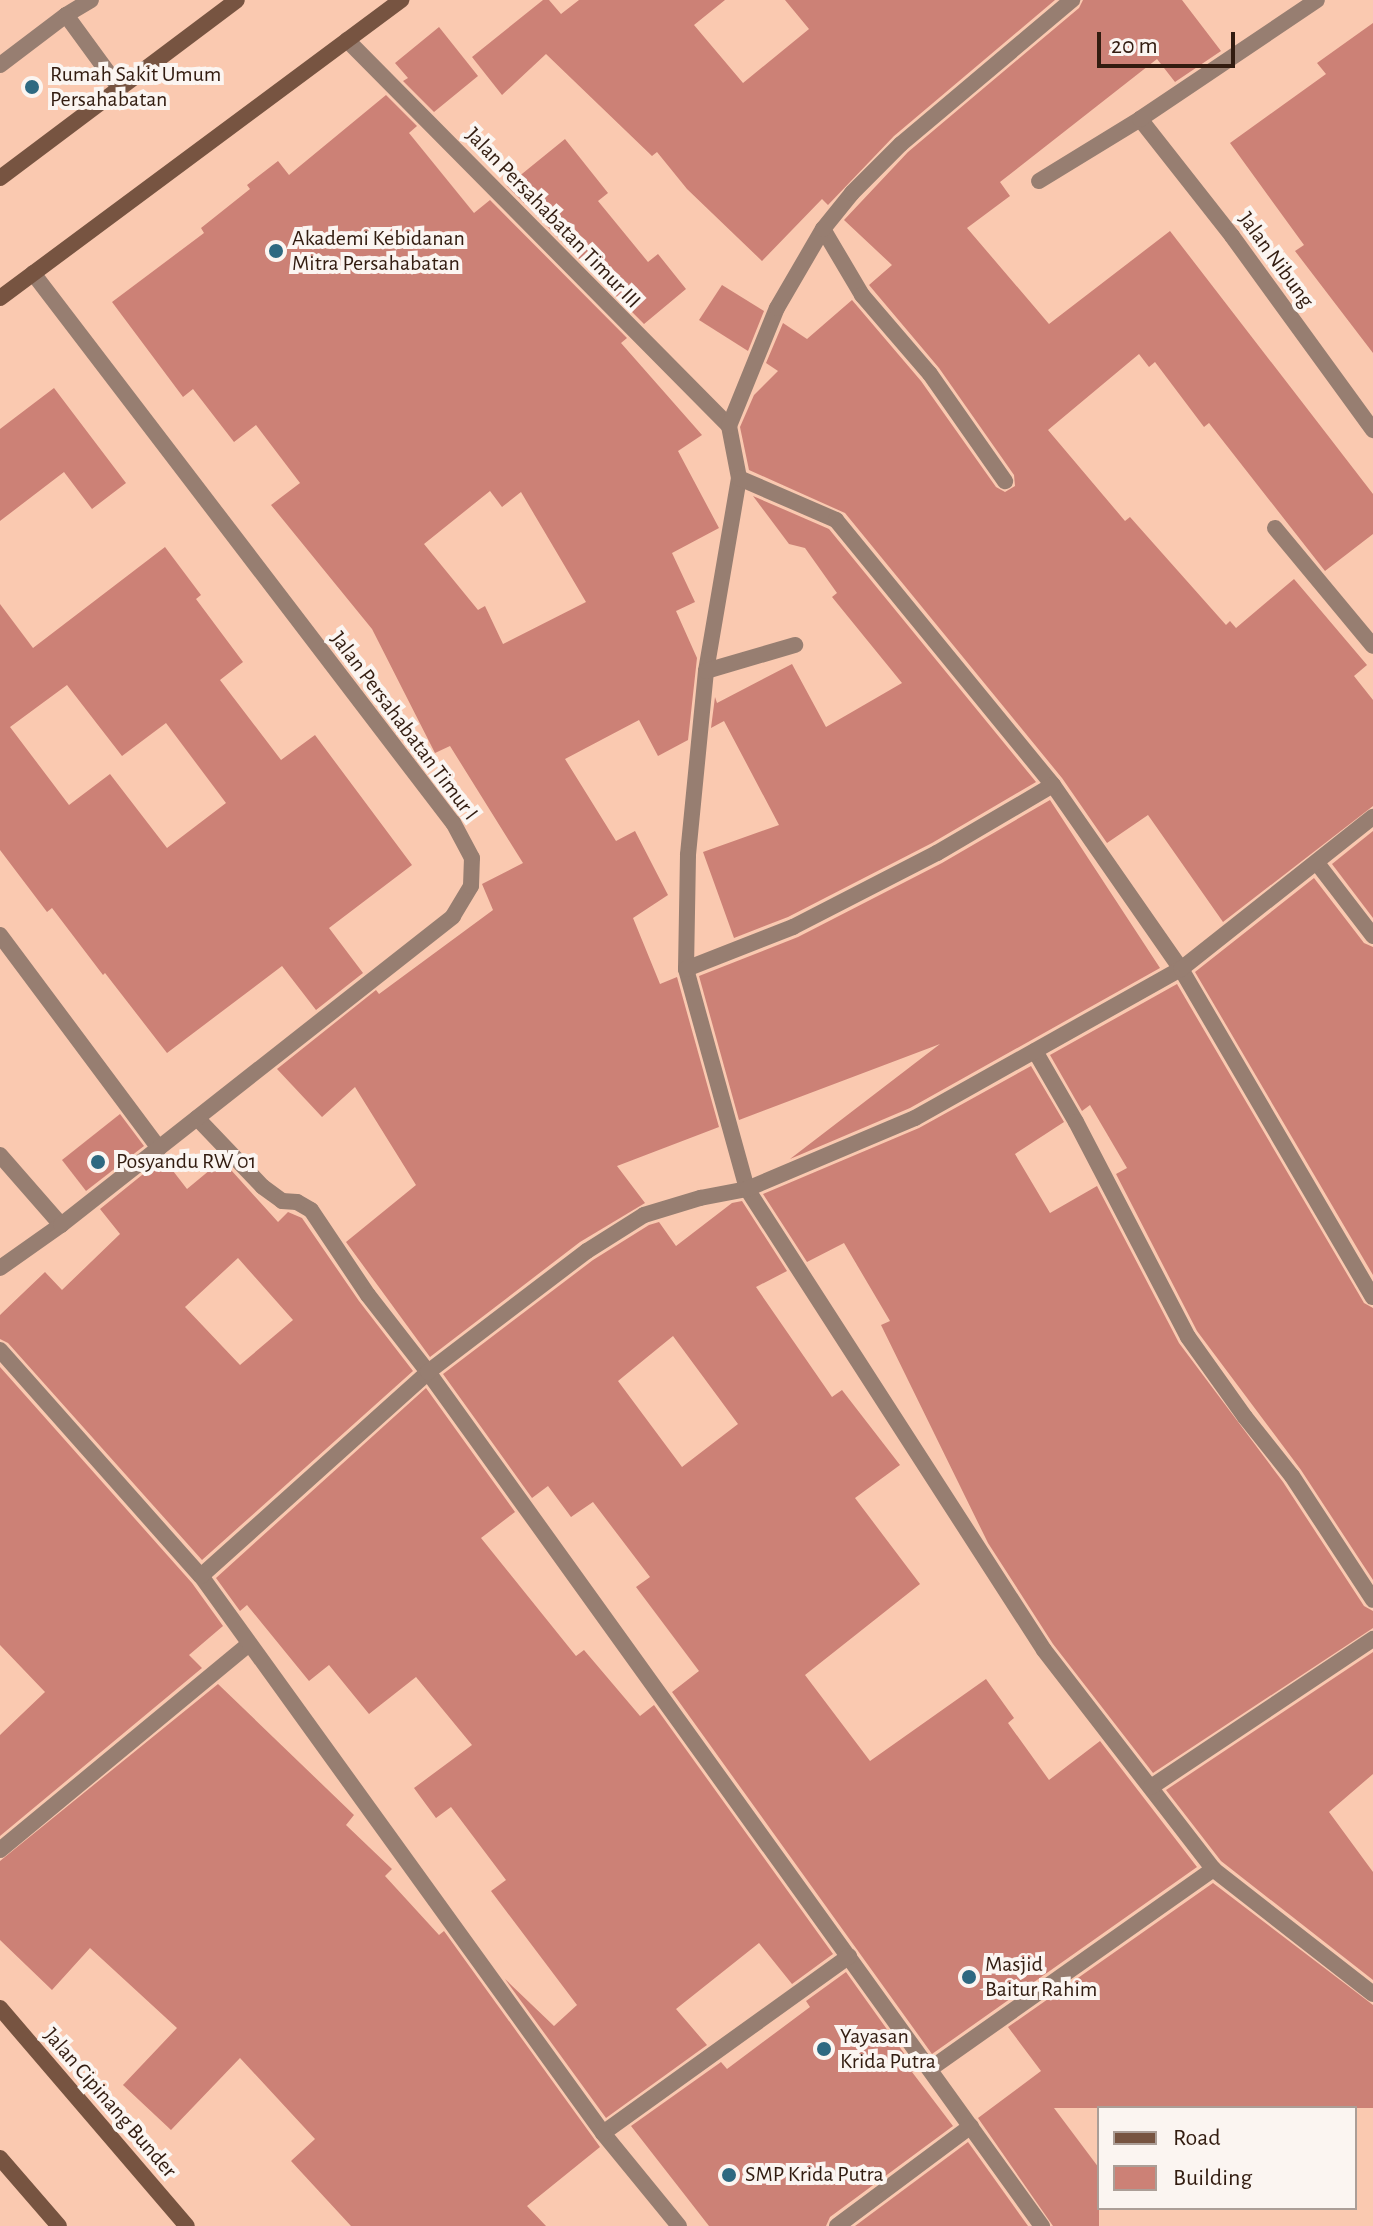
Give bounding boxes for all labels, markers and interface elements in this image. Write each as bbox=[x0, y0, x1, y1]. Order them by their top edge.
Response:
scale bar bbox=[1101, 16, 1239, 66]
text: 20 m bbox=[1111, 34, 1158, 58]
place label: Rumah Sakit Umum Persahabatan bbox=[50, 61, 221, 112]
marker: Rumah Sakit Umum Persahabatan bbox=[21, 76, 43, 98]
street label: Jalan Persahabatan Timur III bbox=[460, 122, 646, 314]
street label: Jalan Nibung bbox=[1233, 207, 1319, 313]
place label: Akademi Kebidanan Mitra Persahabatan bbox=[292, 225, 465, 276]
marker: Akademi Kebidanan Mitra Persahabatan bbox=[267, 242, 285, 260]
street label: Jalan Persahabatan Timur I bbox=[324, 626, 484, 826]
place label: Posyandu RW 01 bbox=[116, 1149, 256, 1175]
marker: Posyandu RW 01 bbox=[87, 1151, 109, 1173]
place label: Masjid Baitur Rahim bbox=[985, 1951, 1097, 2002]
marker: Masjid Baitur Rahim bbox=[960, 1968, 978, 1986]
street label: Jalan Cipinang Bunder bbox=[38, 2023, 182, 2183]
place label: Yayasan Krida Putra bbox=[840, 2023, 936, 2074]
marker: Yayasan Krida Putra bbox=[815, 2040, 833, 2058]
legend bbox=[1097, 2106, 1357, 2210]
text: Road bbox=[1173, 2126, 1221, 2150]
place label: SMP Krida Putra bbox=[745, 2162, 884, 2188]
marker: SMP Krida Putra bbox=[720, 2166, 738, 2184]
text: Building bbox=[1173, 2166, 1252, 2190]

